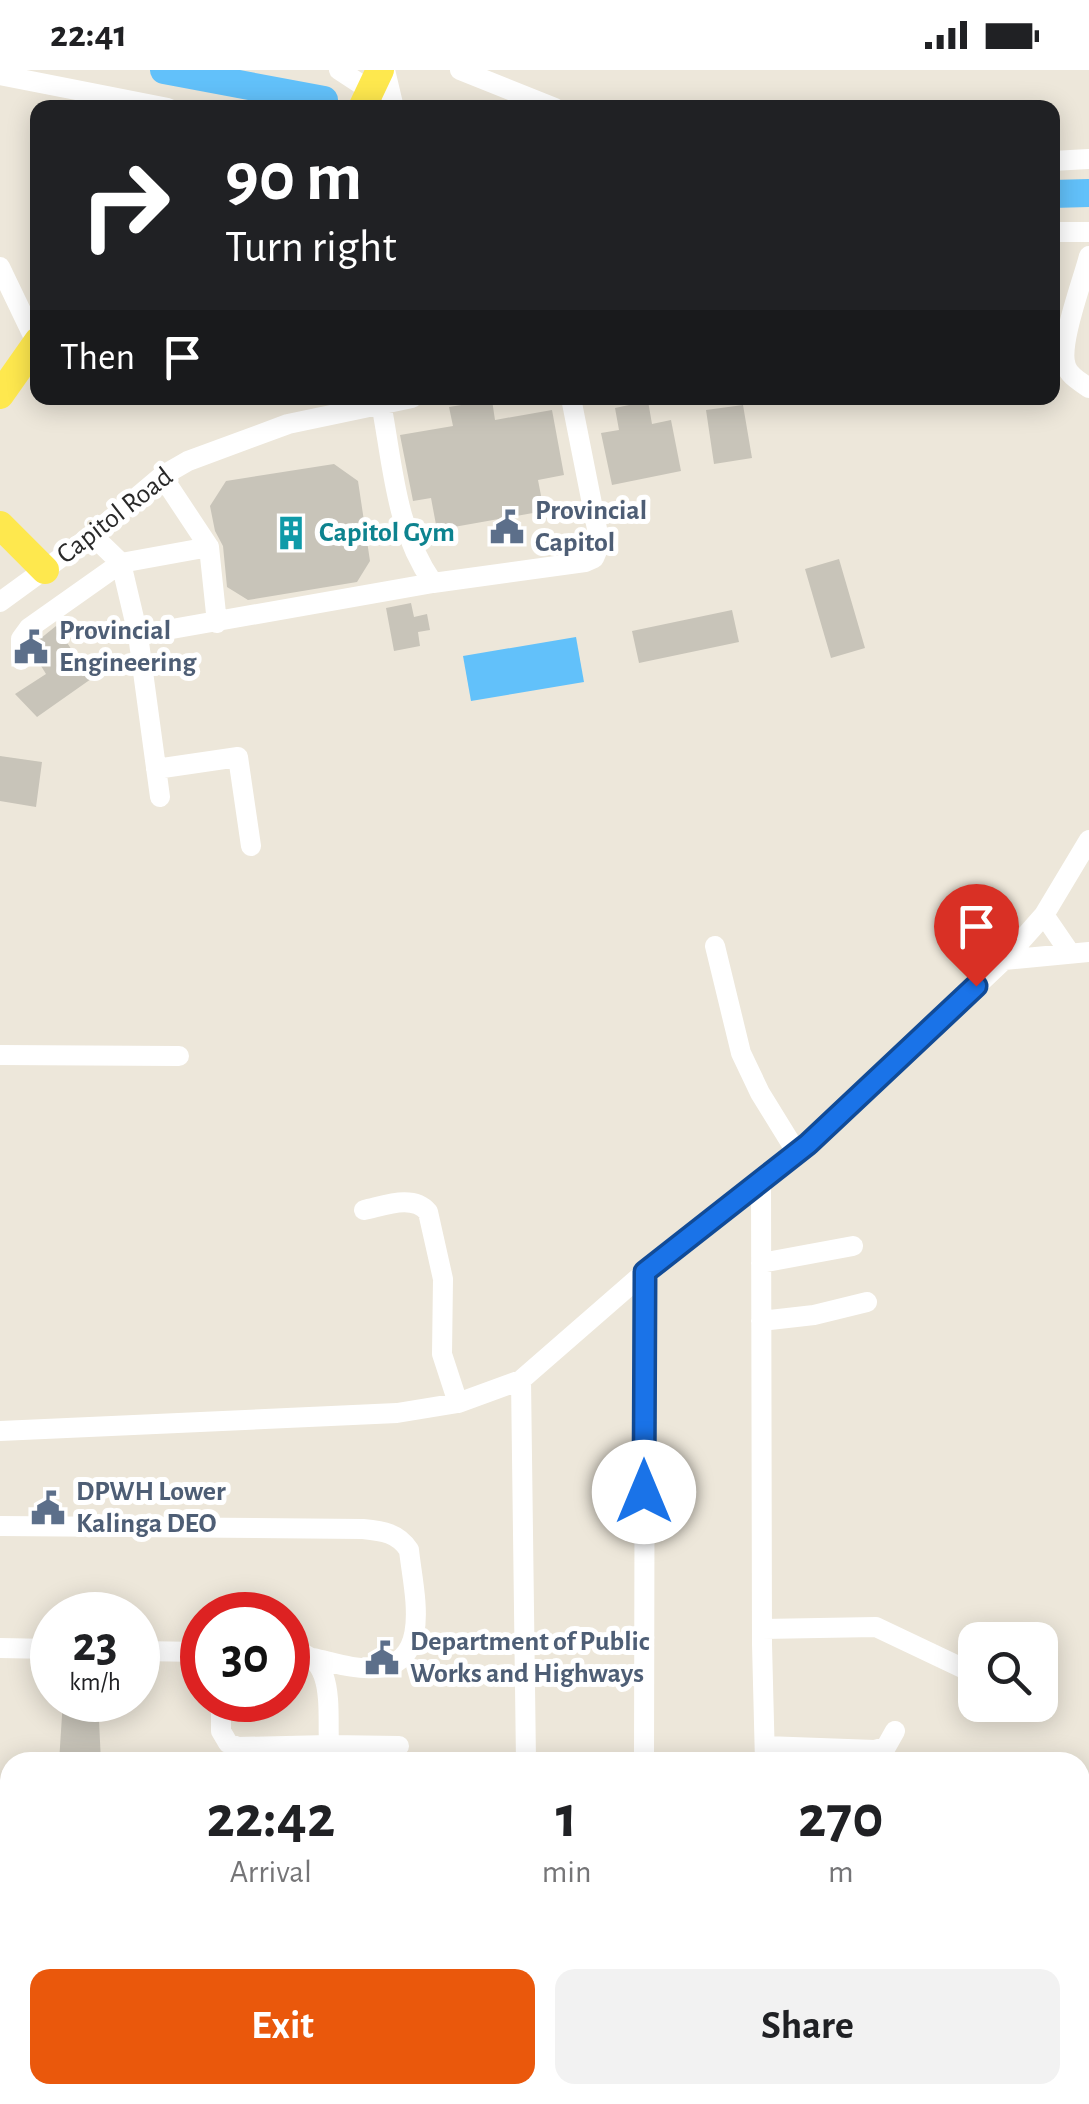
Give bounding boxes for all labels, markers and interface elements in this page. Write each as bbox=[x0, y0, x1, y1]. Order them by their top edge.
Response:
text: 22:41 bbox=[50, 16, 127, 54]
icon: right bbox=[60, 140, 190, 270]
text: 90 m bbox=[225, 143, 362, 213]
text: Turn right bbox=[225, 225, 397, 270]
icon: arrive bbox=[155, 330, 210, 385]
text: Then bbox=[60, 339, 135, 377]
street label: Capitol Road bbox=[52, 462, 178, 570]
place label: Provincial Capitol bbox=[535, 497, 647, 557]
public building icon: Provincial Capitol bbox=[488, 508, 526, 546]
building icon: Capitol Gym bbox=[272, 514, 310, 552]
place label: Capitol Gym bbox=[319, 519, 455, 547]
place label: Provincial Engineering bbox=[59, 617, 197, 677]
public building icon: Provincial Engineering bbox=[12, 628, 50, 666]
pin bbox=[934, 884, 1019, 987]
icon: arrive bbox=[949, 899, 1004, 954]
position arrow bbox=[592, 1440, 696, 1544]
place label: DPWH Lower Kalinga DEO bbox=[76, 1478, 226, 1538]
public building icon: DPWH Lower Kalinga DEO bbox=[29, 1489, 67, 1527]
speed limit sign: 30 bbox=[180, 1592, 310, 1722]
text: 23 bbox=[72, 1620, 118, 1670]
map controls bbox=[958, 1622, 1058, 1722]
button: search bbox=[958, 1622, 1058, 1722]
place label: Department of Public Works and Highways bbox=[410, 1628, 650, 1688]
public building icon: Department of Public Works and Highways bbox=[363, 1639, 401, 1677]
text: km/h bbox=[69, 1670, 121, 1695]
text: 22:42 bbox=[206, 1788, 335, 1848]
text: 1 bbox=[556, 1788, 577, 1848]
text: 270 bbox=[798, 1788, 883, 1848]
text: Arrival bbox=[230, 1856, 312, 1888]
text: min bbox=[542, 1856, 592, 1888]
text: m bbox=[828, 1856, 854, 1888]
button: Exit bbox=[30, 1969, 535, 2084]
button: Share bbox=[555, 1969, 1060, 2084]

